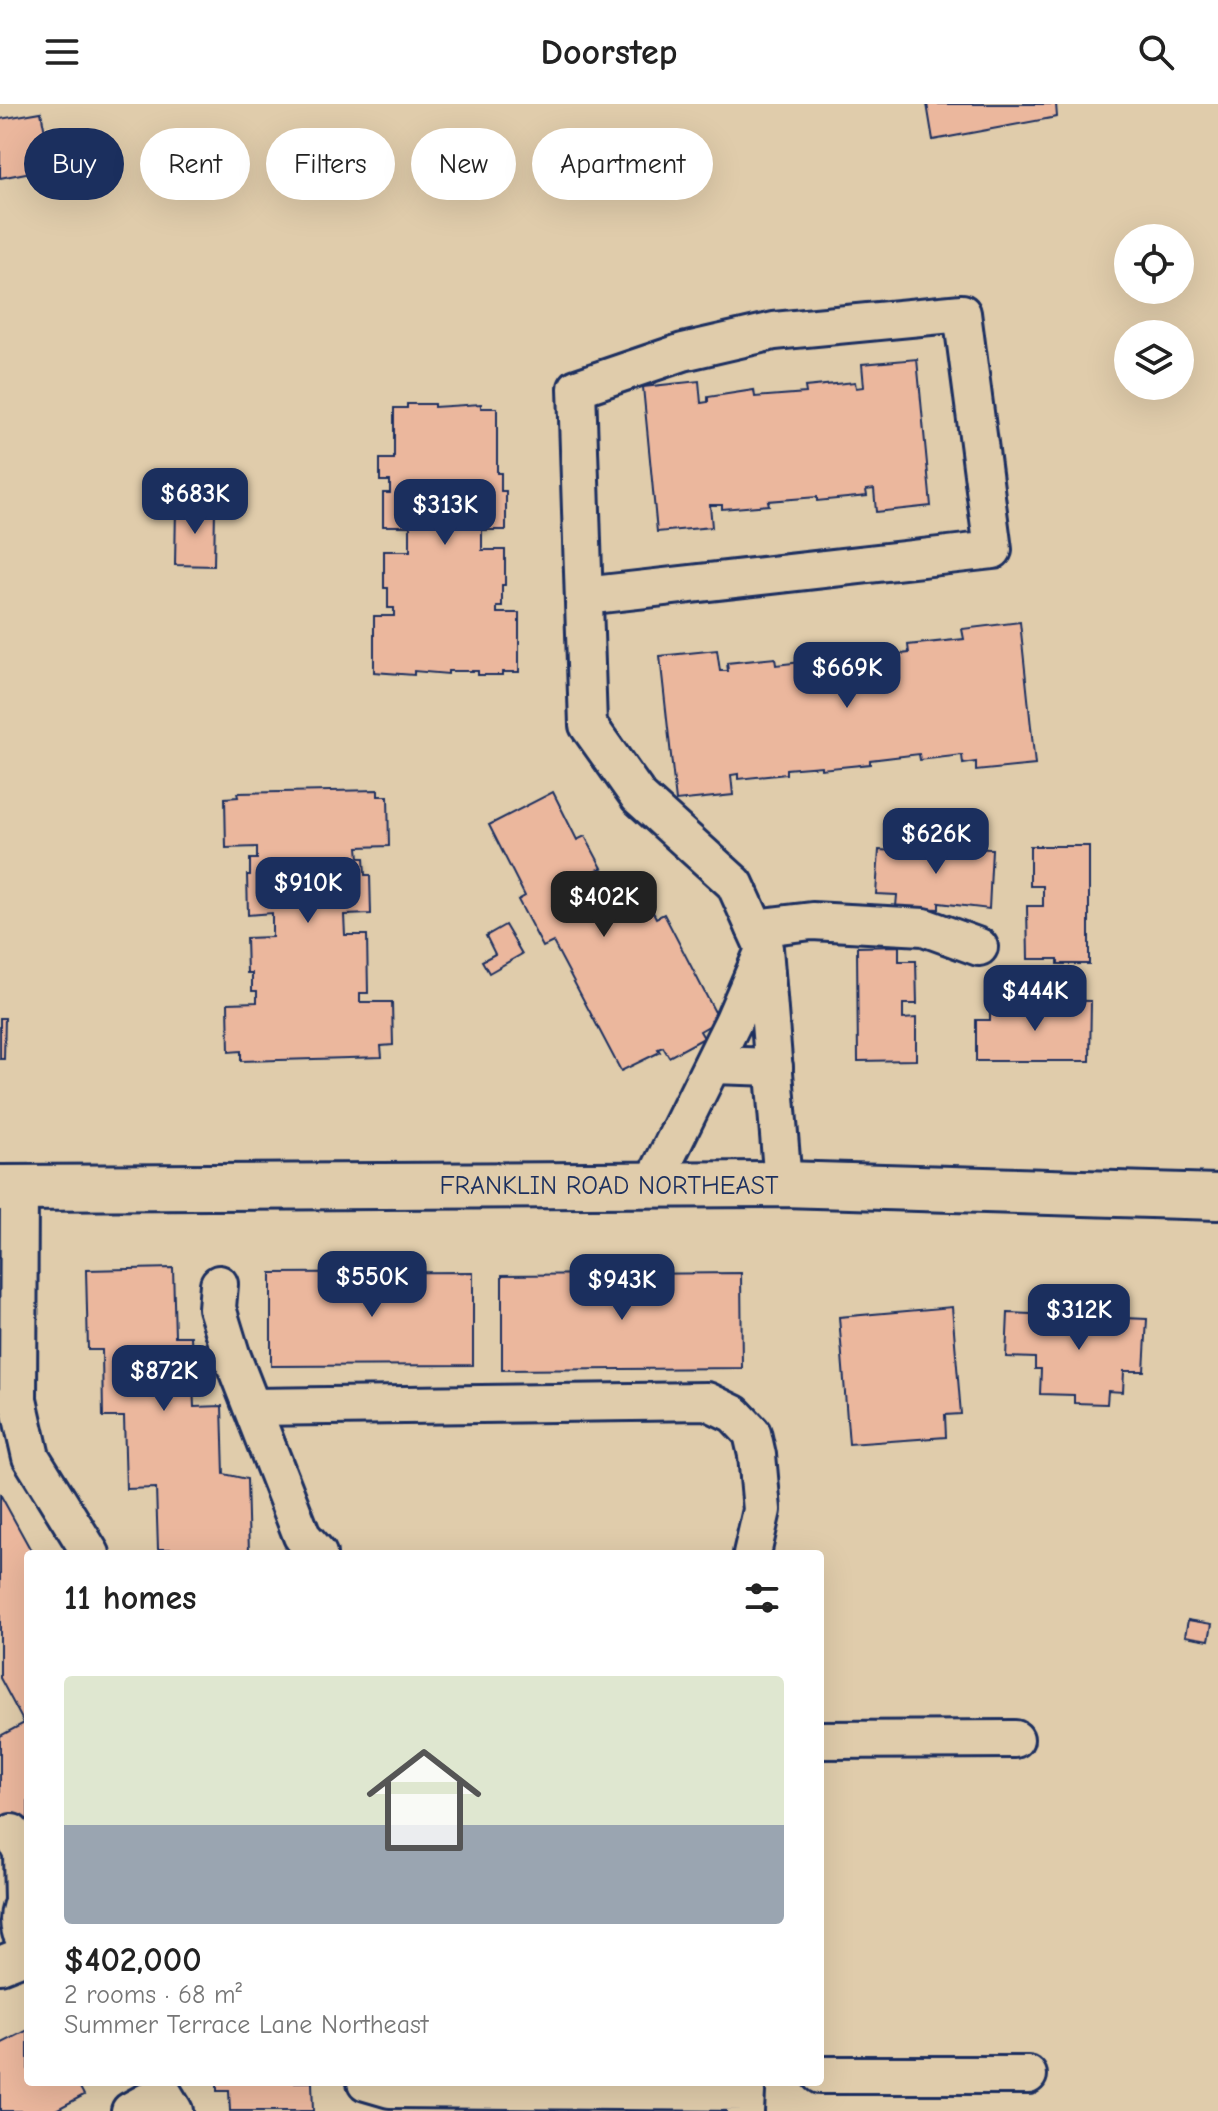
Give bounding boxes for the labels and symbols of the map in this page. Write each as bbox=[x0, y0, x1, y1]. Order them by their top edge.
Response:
pin: $683K bbox=[139, 468, 251, 536]
pin: $313K bbox=[389, 479, 501, 547]
pin: $669K bbox=[791, 642, 903, 710]
pin: $626K bbox=[880, 808, 992, 876]
pin: $910K bbox=[252, 857, 364, 925]
pin: $402K bbox=[548, 871, 660, 939]
pin: $444K bbox=[979, 965, 1091, 1033]
street label: FRANKLIN ROAD NORTHEAST bbox=[440, 1171, 779, 1201]
pin: $550K bbox=[316, 1251, 428, 1319]
pin: $943K bbox=[566, 1254, 678, 1322]
pin: $312K bbox=[1023, 1284, 1135, 1352]
pin: $872K bbox=[108, 1345, 220, 1413]

